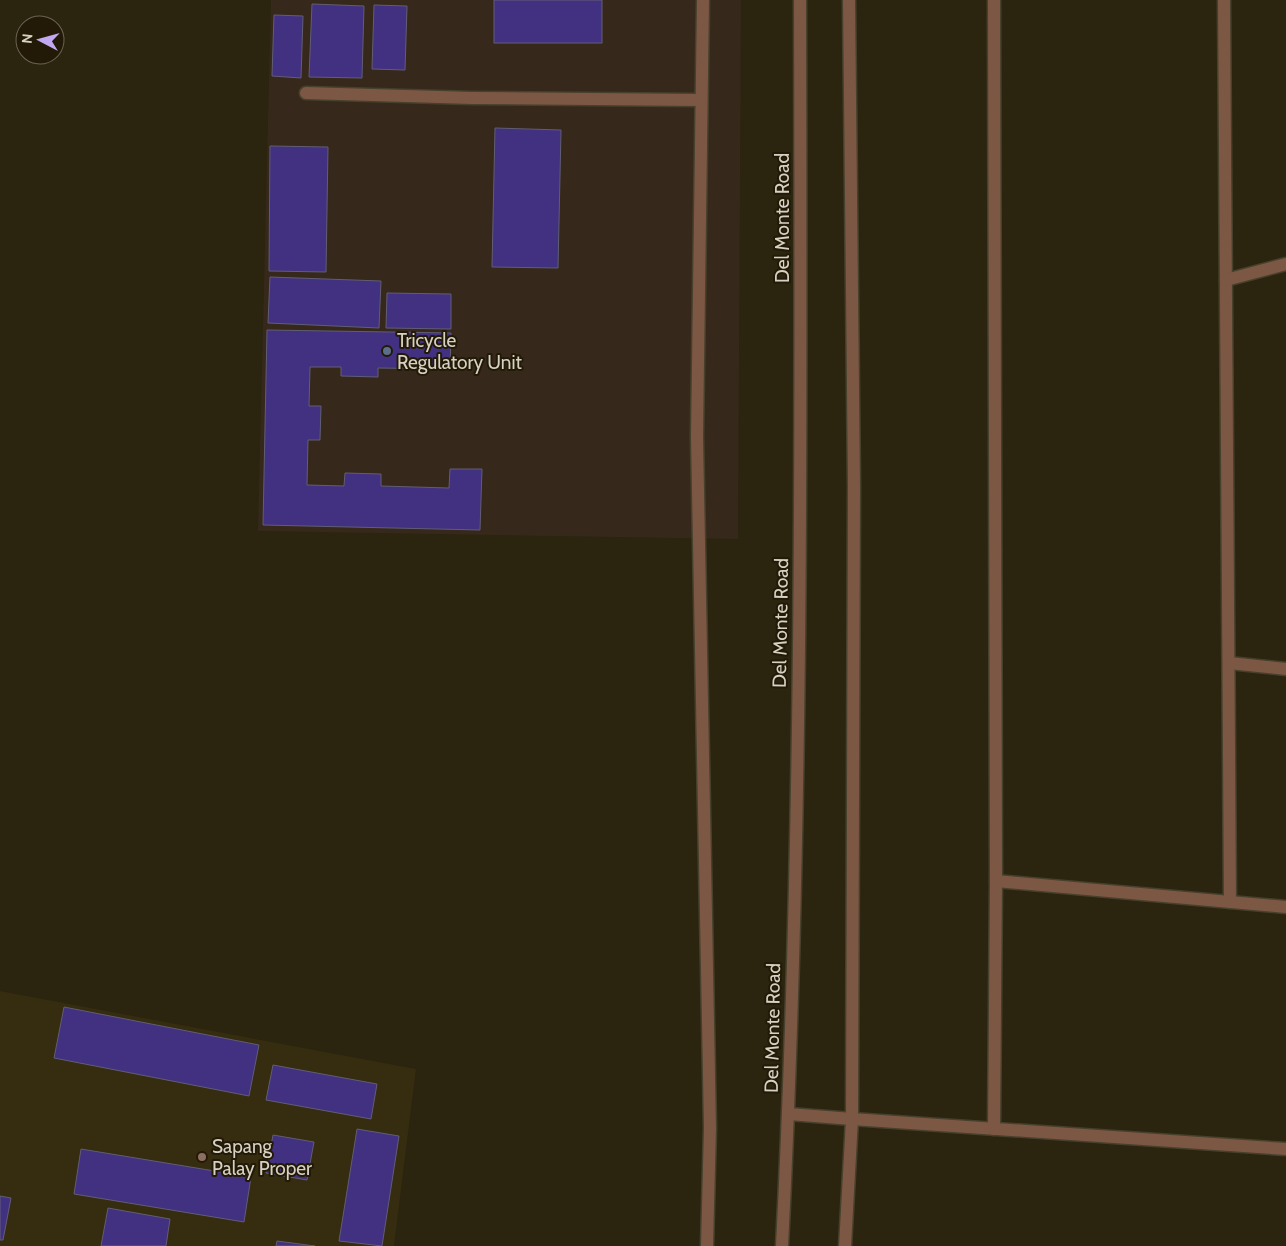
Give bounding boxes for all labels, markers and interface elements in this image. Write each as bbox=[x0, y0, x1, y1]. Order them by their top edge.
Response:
north arrow bbox=[15, 15, 65, 65]
text: N bbox=[18, 33, 37, 45]
street label: Del Monte Road bbox=[771, 153, 794, 283]
place label: Tricycle Regulatory Unit bbox=[397, 329, 522, 374]
marker: Tricycle Regulatory Unit bbox=[381, 345, 393, 357]
street label: Del Monte Road bbox=[768, 558, 793, 688]
street label: Del Monte Road bbox=[760, 963, 785, 1093]
place label: Sapang Palay Proper bbox=[212, 1135, 312, 1180]
marker: Sapang Palay Proper bbox=[196, 1151, 208, 1163]

